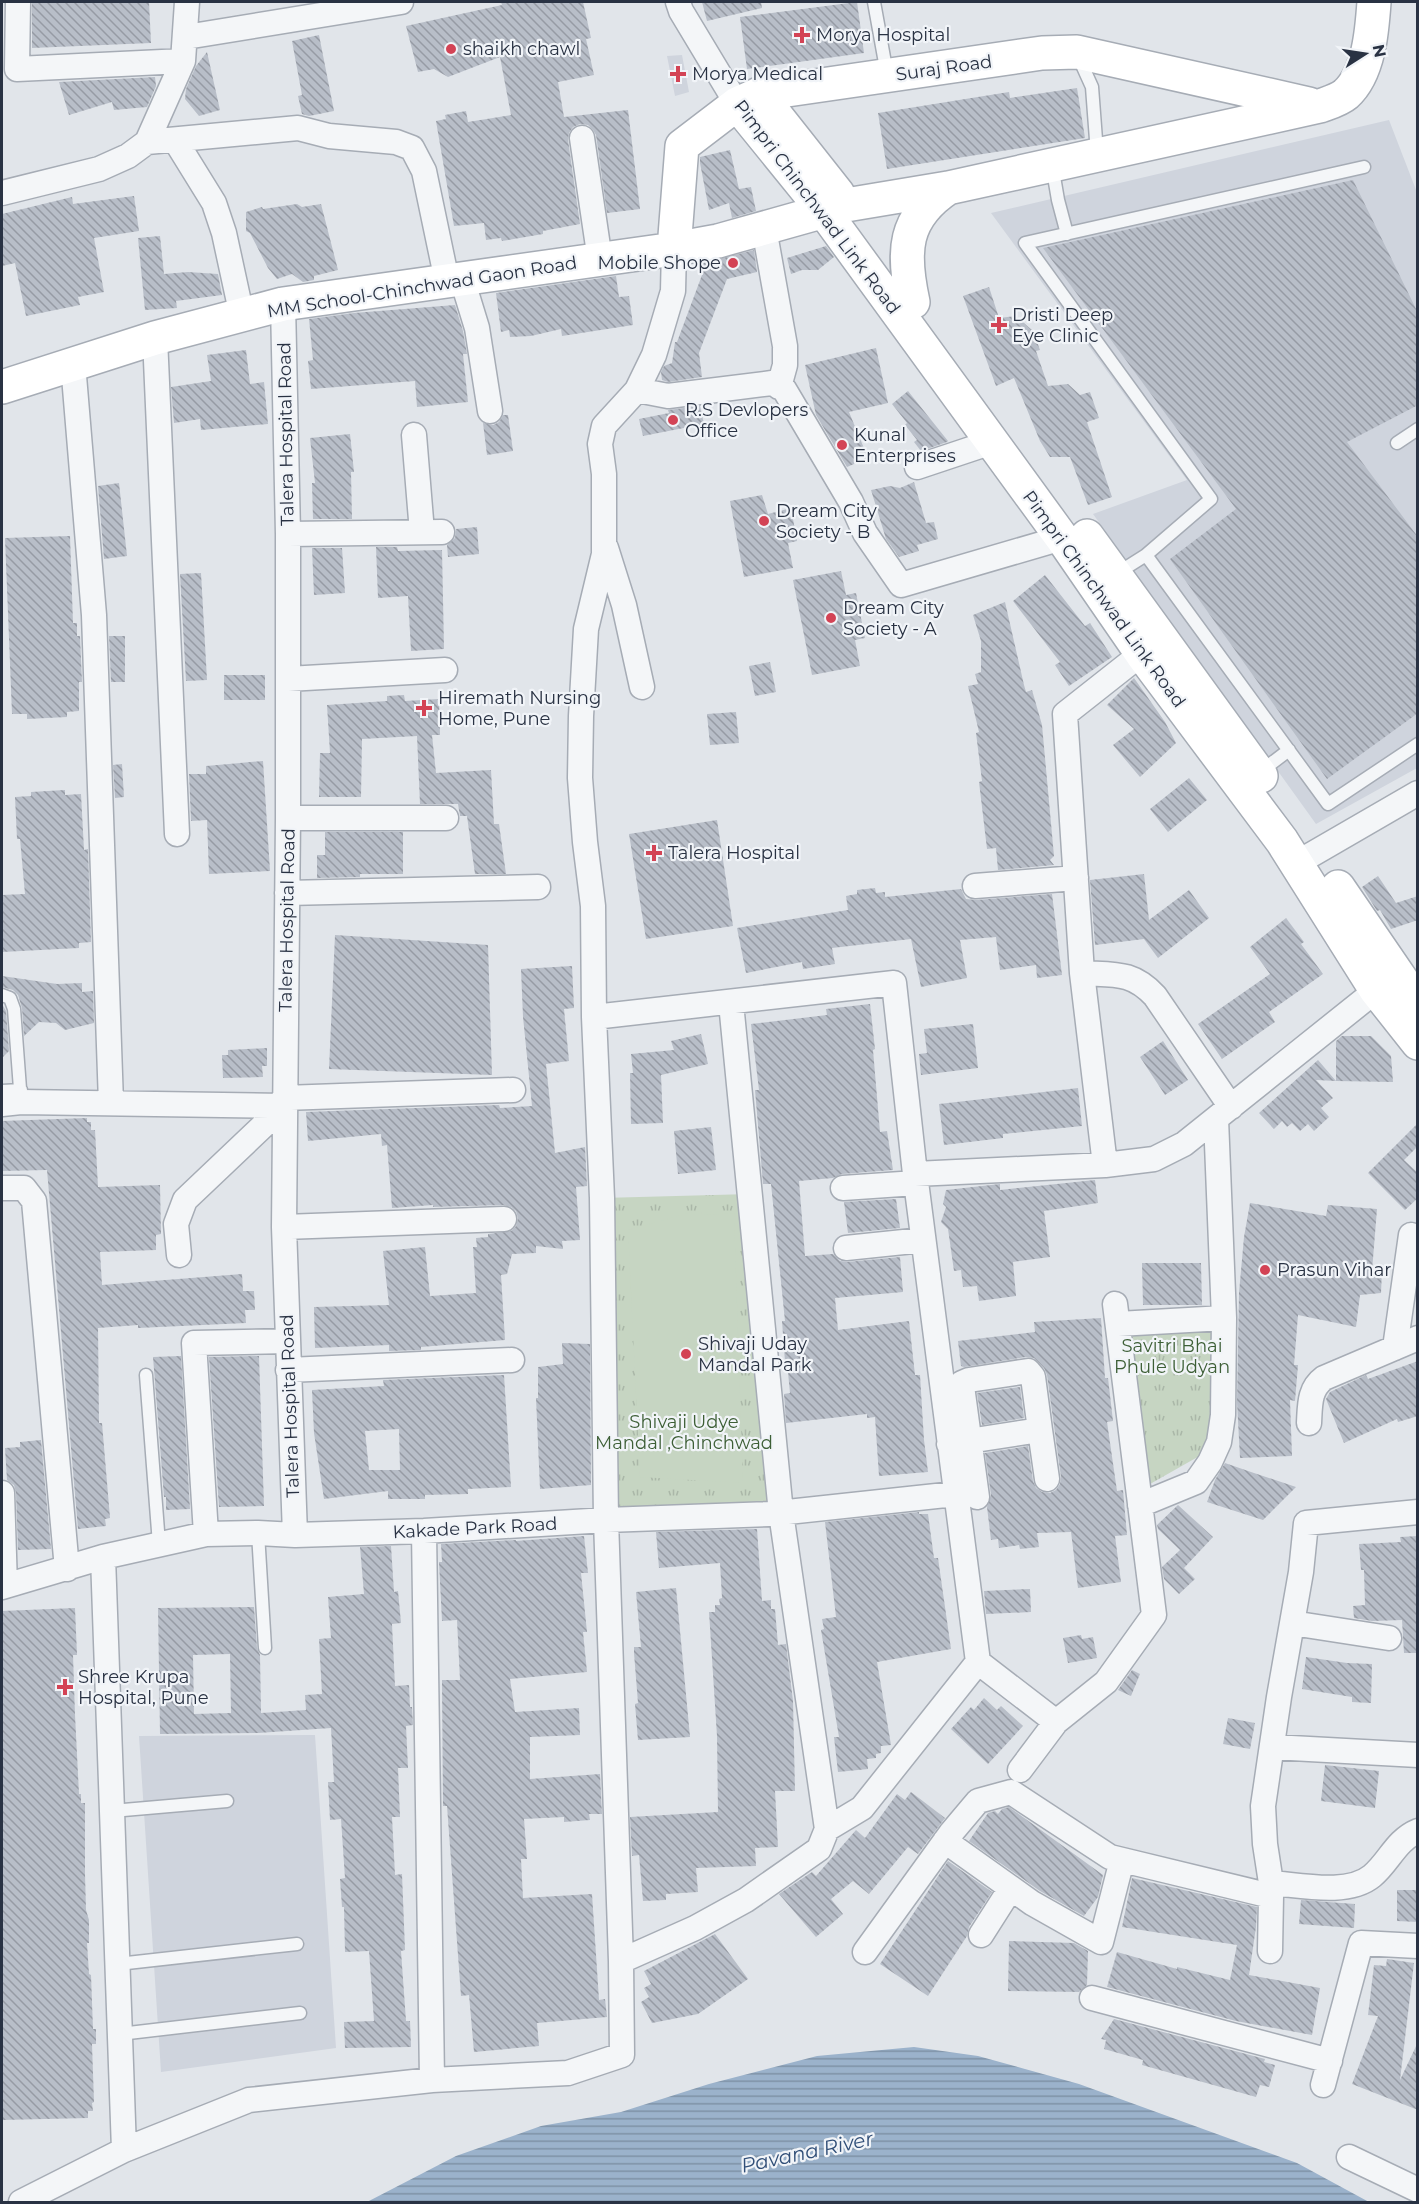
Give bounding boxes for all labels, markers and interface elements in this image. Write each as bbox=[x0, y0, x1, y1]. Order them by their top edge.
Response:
place label: Morya Hospital bbox=[816, 24, 950, 46]
north arrow bbox=[1335, 24, 1395, 84]
marker: Morya Hospital bbox=[793, 26, 811, 44]
place label: shaikh chawl bbox=[463, 38, 580, 60]
marker: shaikh chawl bbox=[444, 42, 458, 56]
text: N bbox=[1369, 43, 1390, 59]
street label: Suraj Road bbox=[894, 50, 994, 86]
place label: Morya Medical bbox=[692, 63, 823, 85]
marker: Morya Medical bbox=[669, 65, 687, 83]
street label: Pimpri Chinchwad Link Road bbox=[729, 95, 905, 319]
street label: MM School-Chinchwad Gaon Road bbox=[265, 252, 579, 322]
place label: Mobile Shope bbox=[597, 252, 721, 274]
marker: Mobile Shope bbox=[726, 256, 740, 270]
place label: Dristi Deep Eye Clinic bbox=[1012, 304, 1113, 347]
marker: Dristi Deep Eye Clinic bbox=[990, 316, 1008, 334]
street label: Talera Hospital Road bbox=[273, 342, 299, 526]
place label: R.S Devlopers Office bbox=[685, 399, 808, 442]
marker: R.S Devlopers Office bbox=[666, 413, 680, 427]
place label: Kunal Enterprises bbox=[854, 424, 956, 467]
marker: Kunal Enterprises bbox=[835, 438, 849, 452]
street label: Pimpri Chinchwad Link Road bbox=[1018, 486, 1190, 712]
place label: Dream City Society - B bbox=[776, 500, 877, 543]
marker: Dream City Society - B bbox=[757, 514, 771, 528]
place label: Dream City Society - A bbox=[843, 597, 944, 640]
marker: Dream City Society - A bbox=[824, 611, 838, 625]
place label: Hiremath Nursing Home, Pune bbox=[438, 687, 601, 730]
marker: Hiremath Nursing Home, Pune bbox=[415, 699, 433, 717]
street label: Talera Hospital Road bbox=[274, 828, 300, 1012]
place label: Talera Hospital bbox=[668, 842, 800, 864]
marker: Talera Hospital bbox=[645, 844, 663, 862]
place label: Prasun Vihar bbox=[1277, 1259, 1391, 1281]
marker: Prasun Vihar bbox=[1258, 1263, 1272, 1277]
street label: Talera Hospital Road bbox=[276, 1314, 304, 1498]
place label: Shivaji Uday Mandal Park bbox=[698, 1333, 812, 1376]
park label: Savitri Bhai Phule Udyan bbox=[1114, 1335, 1230, 1378]
marker: Shivaji Uday Mandal Park bbox=[679, 1347, 693, 1361]
park label: Shivaji Udye Mandal ,Chinchwad bbox=[595, 1411, 773, 1454]
street label: Kakade Park Road bbox=[392, 1513, 558, 1543]
place label: Shree Krupa Hospital, Pune bbox=[78, 1666, 209, 1709]
marker: Shree Krupa Hospital, Pune bbox=[56, 1678, 74, 1696]
water label: Pavana River bbox=[739, 2126, 876, 2178]

